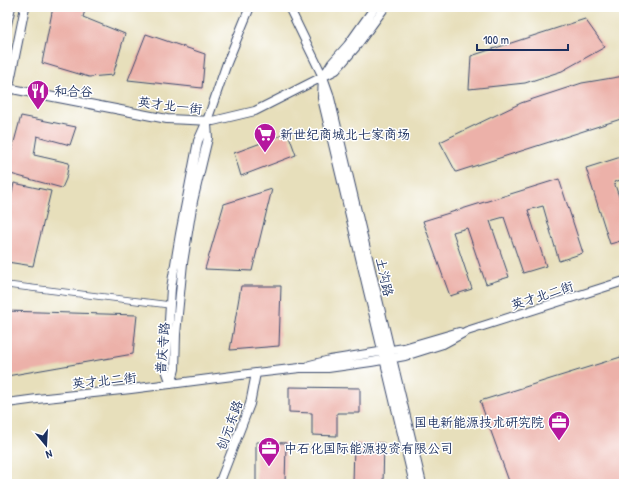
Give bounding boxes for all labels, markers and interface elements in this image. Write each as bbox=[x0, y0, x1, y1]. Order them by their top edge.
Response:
scale bar bbox=[477, 26, 568, 52]
text: 100 m bbox=[483, 31, 509, 48]
restaurant icon: 和合谷 bbox=[25, 78, 51, 111]
place label: 和合谷 bbox=[54, 82, 93, 100]
street label: 英才北一街 bbox=[137, 92, 203, 118]
supermarket icon: 新世纪商城北七家商场 bbox=[252, 121, 278, 154]
place label: 新世纪商城北七家商场 bbox=[280, 125, 410, 143]
street label: 土沟路 bbox=[372, 256, 398, 298]
street label: 英才北二街 bbox=[508, 276, 576, 314]
street label: 普庆寺路 bbox=[151, 321, 173, 375]
street label: 英才北二街 bbox=[71, 368, 137, 392]
street label: 创元东路 bbox=[212, 397, 246, 453]
office icon: 国电新能源技术研究院 bbox=[546, 409, 572, 442]
place label: 国电新能源技术研究院 bbox=[414, 413, 544, 431]
north arrow bbox=[26, 425, 66, 465]
office icon: 中石化国际能源投资有限公司 bbox=[256, 435, 282, 468]
place label: 中石化国际能源投资有限公司 bbox=[284, 439, 453, 457]
text: N bbox=[44, 447, 54, 462]

